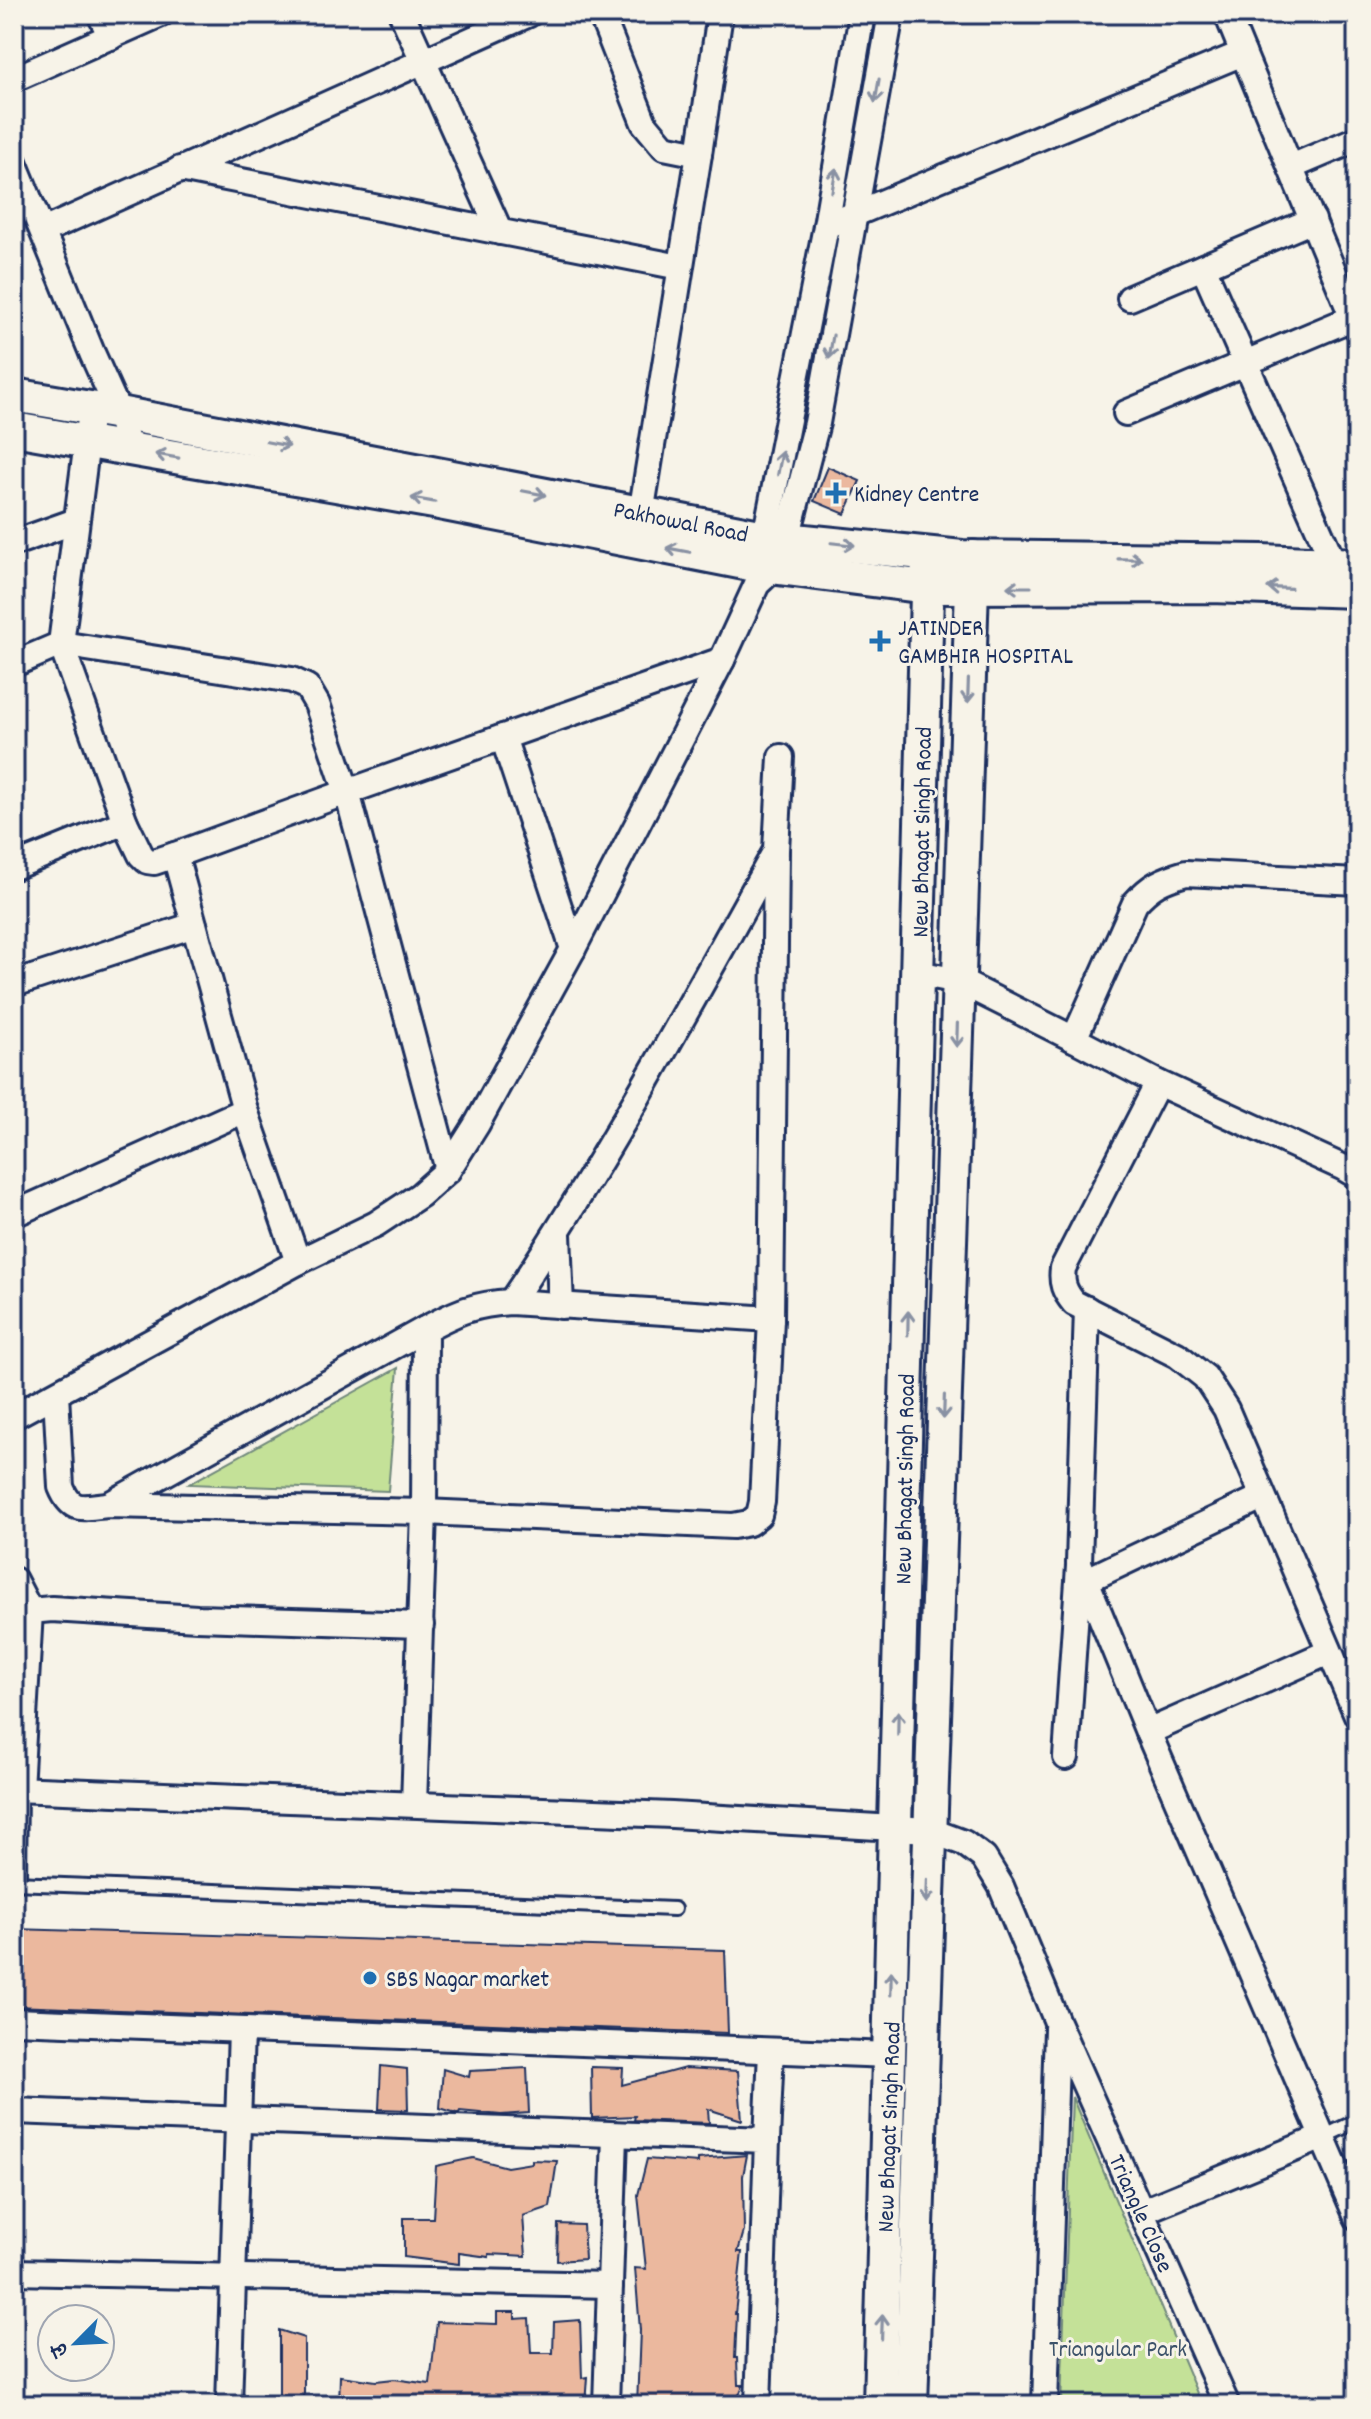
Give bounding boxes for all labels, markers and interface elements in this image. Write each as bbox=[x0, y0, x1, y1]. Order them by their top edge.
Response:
one-way arrow bbox=[868, 78, 883, 103]
one-way arrow bbox=[827, 168, 842, 193]
one-way arrow bbox=[822, 333, 837, 359]
one-way arrow bbox=[265, 437, 291, 452]
one-way arrow bbox=[155, 448, 180, 463]
one-way arrow bbox=[773, 450, 788, 476]
place label: Kidney Centre bbox=[854, 479, 979, 513]
marker: Kidney Centre bbox=[825, 482, 847, 504]
one-way arrow bbox=[520, 487, 546, 502]
one-way arrow bbox=[411, 492, 436, 507]
street label: Pakhowal Road bbox=[610, 494, 751, 554]
one-way arrow bbox=[829, 537, 856, 552]
one-way arrow bbox=[666, 542, 691, 557]
one-way arrow bbox=[1116, 552, 1143, 567]
one-way arrow bbox=[1006, 579, 1033, 595]
one-way arrow bbox=[1266, 581, 1293, 596]
place label: JATINDER GAMBHIR HOSPITAL bbox=[898, 613, 1073, 675]
marker: JATINDER GAMBHIR HOSPITAL bbox=[869, 630, 891, 652]
one-way arrow bbox=[960, 677, 975, 704]
street label: New Bhagat Singh Road bbox=[905, 726, 943, 938]
one-way arrow bbox=[949, 1021, 964, 1048]
one-way arrow bbox=[901, 1310, 916, 1337]
street label: New Bhagat Singh Road bbox=[888, 1373, 926, 1585]
one-way arrow bbox=[936, 1393, 952, 1420]
one-way arrow bbox=[890, 1710, 906, 1737]
one-way arrow bbox=[920, 1877, 935, 1904]
place label: SBS Nagar market bbox=[386, 1964, 549, 1998]
marker: SBS Nagar market bbox=[361, 1969, 379, 1987]
one-way arrow bbox=[884, 1970, 899, 1997]
street label: New Bhagat Singh Road bbox=[870, 2021, 912, 2233]
street label: Triangle Close bbox=[1098, 2150, 1181, 2279]
north arrow bbox=[36, 2303, 116, 2383]
one-way arrow bbox=[875, 2314, 890, 2341]
park label: Triangular Park bbox=[1049, 2334, 1187, 2368]
text: उ bbox=[44, 2336, 78, 2363]

